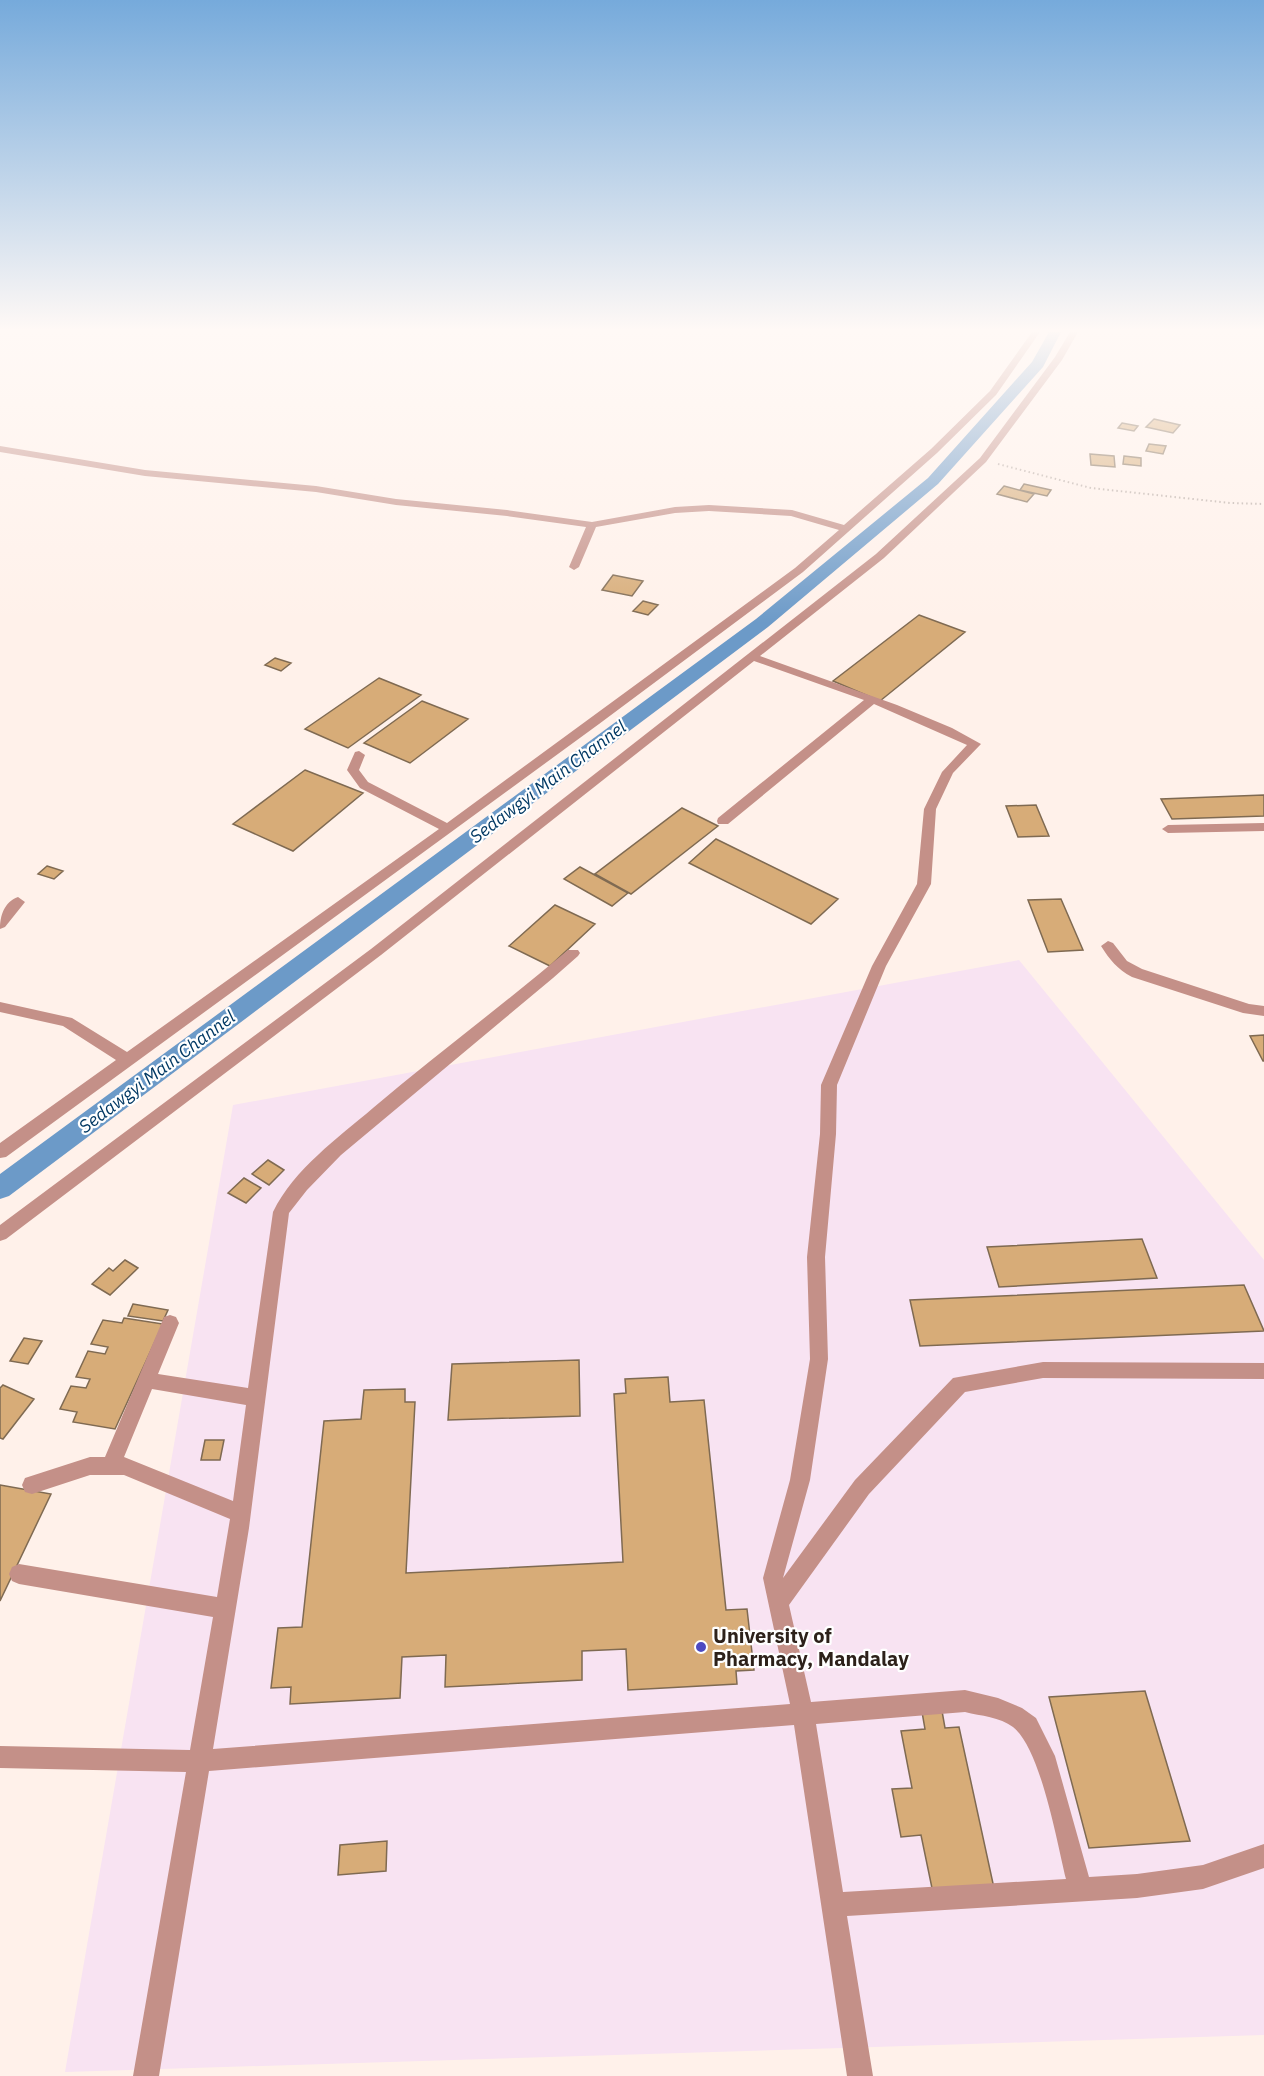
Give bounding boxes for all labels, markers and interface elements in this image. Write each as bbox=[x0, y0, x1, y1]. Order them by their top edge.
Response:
water label: Sedawgyi Main Channel bbox=[465, 715, 631, 848]
water label: Sedawgyi Main Channel bbox=[74, 1005, 240, 1138]
place label: University of Pharmacy, Mandalay bbox=[713, 1622, 909, 1672]
marker: University of Pharmacy, Mandalay bbox=[694, 1640, 708, 1654]

